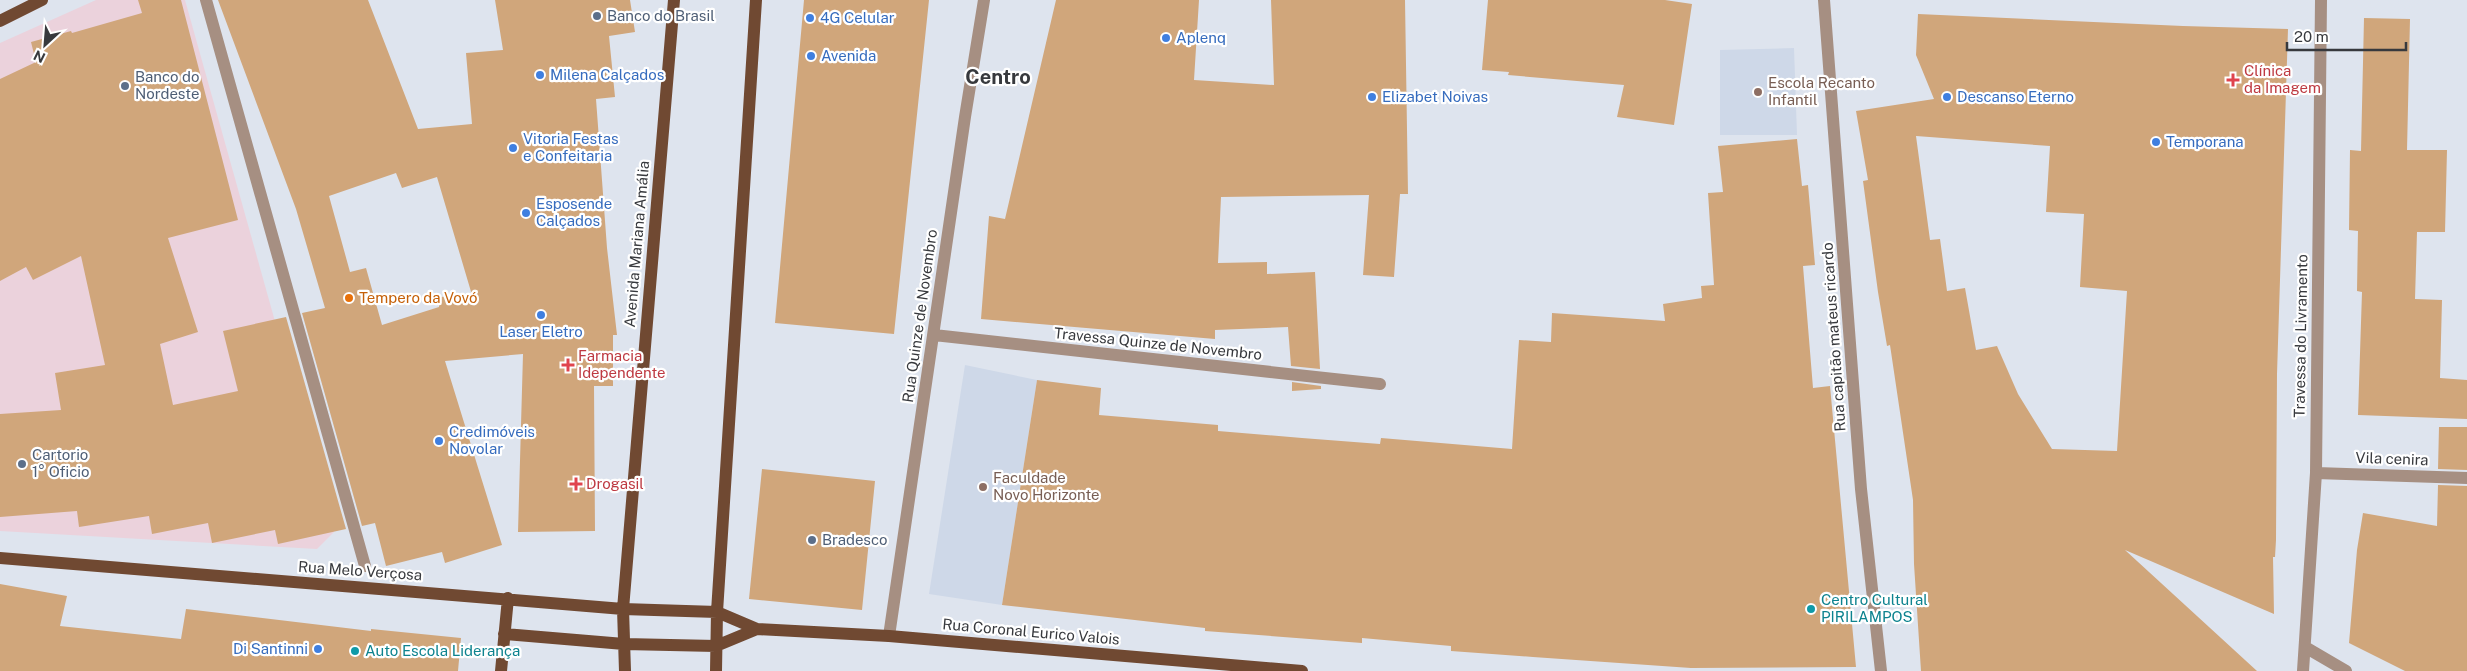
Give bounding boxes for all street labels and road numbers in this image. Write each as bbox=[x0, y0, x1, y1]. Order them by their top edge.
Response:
street label: Avenida Mariana Amália bbox=[621, 160, 652, 328]
street label: Rua Quinze de Novembro bbox=[899, 228, 940, 404]
street label: Rua capitão mateus ricardo bbox=[1818, 242, 1849, 432]
street label: Travessa do Livramento bbox=[2291, 254, 2310, 418]
street label: Travessa Quinze de Novembro bbox=[1053, 324, 1263, 363]
street label: Vila cenira bbox=[2355, 449, 2429, 468]
street label: Rua Melo Verçosa bbox=[297, 558, 423, 583]
street label: Rua Coronal Eurico Valois bbox=[942, 615, 1120, 648]

